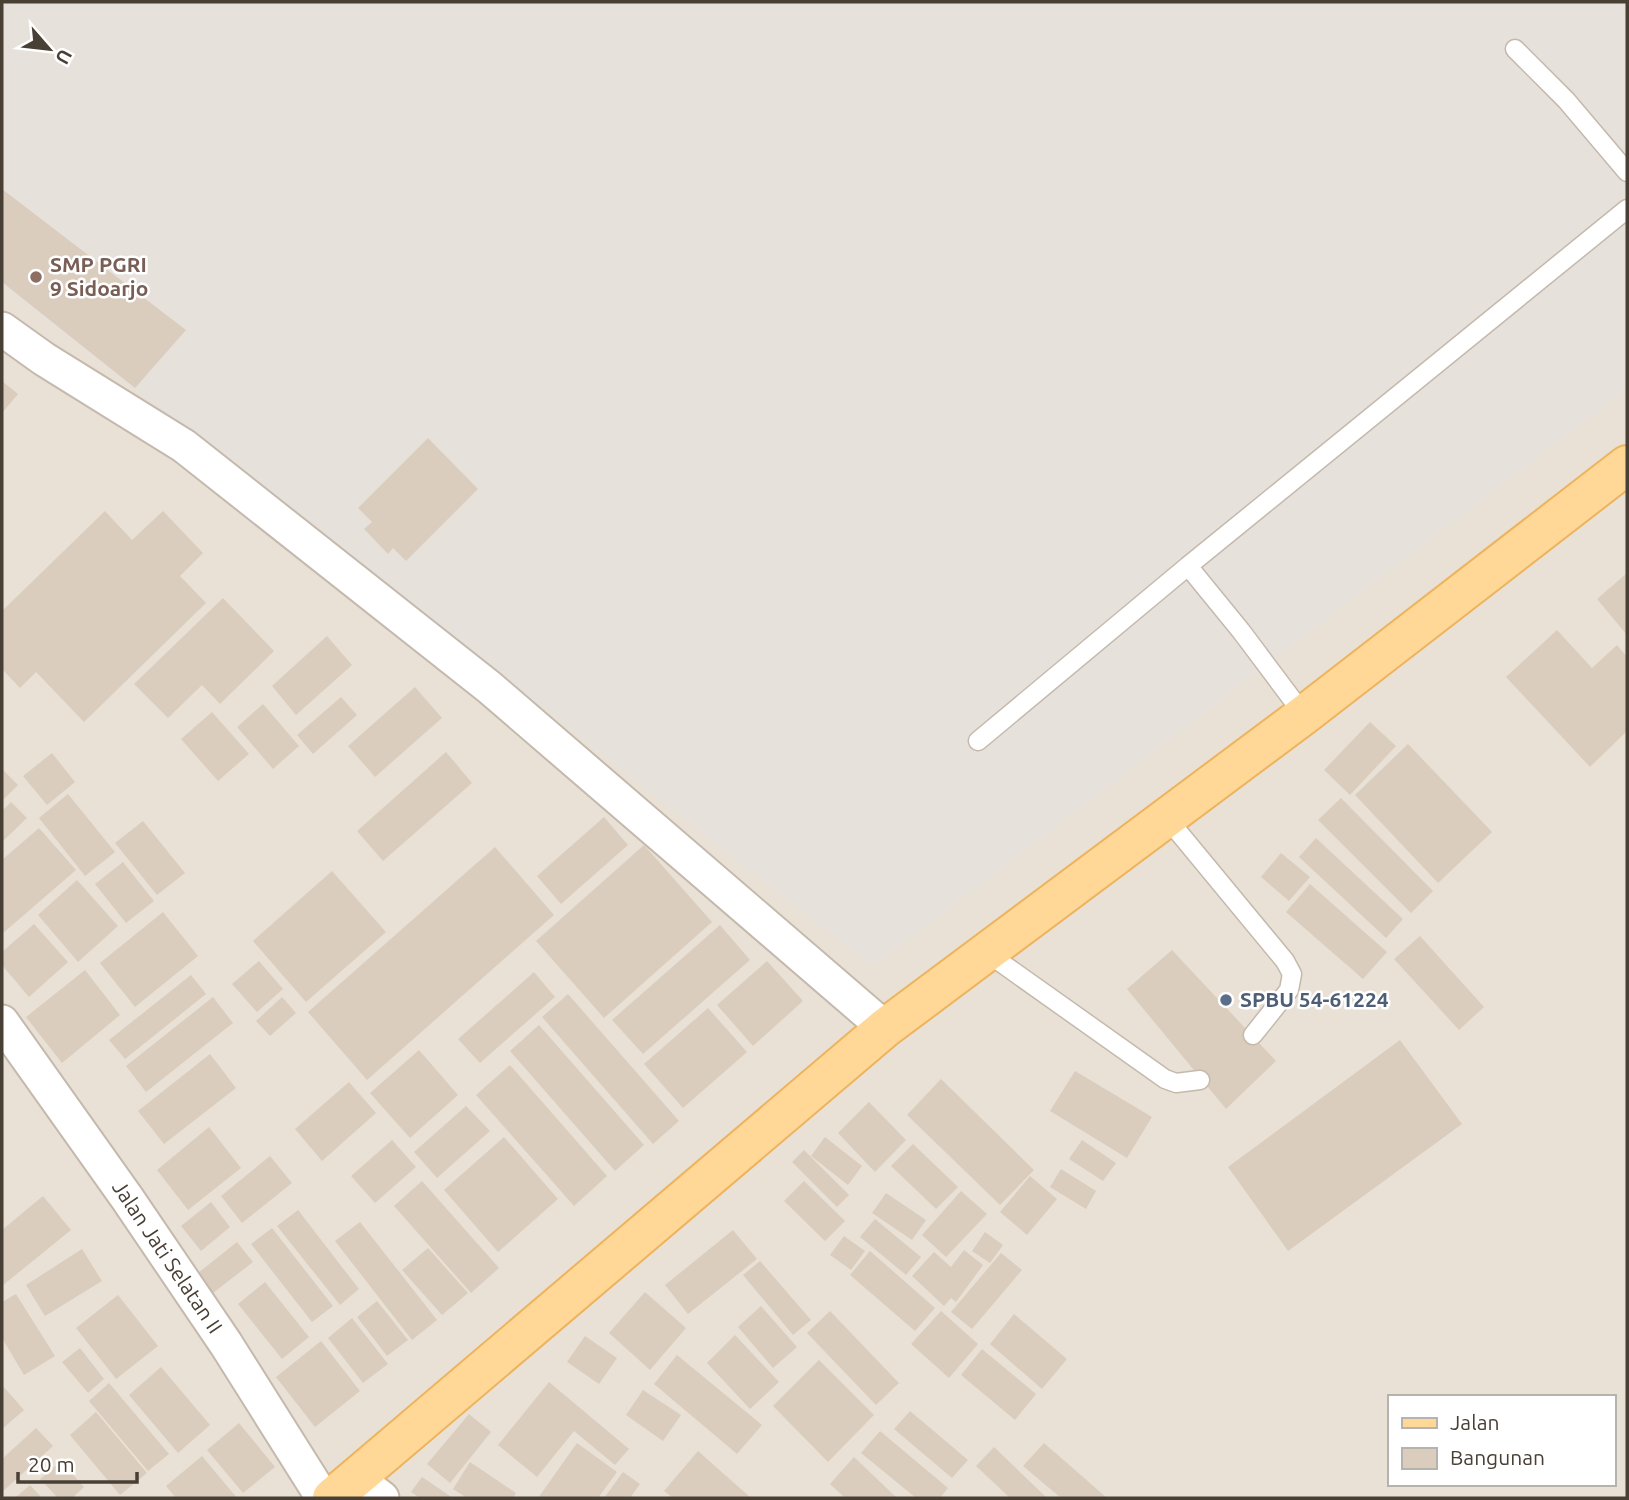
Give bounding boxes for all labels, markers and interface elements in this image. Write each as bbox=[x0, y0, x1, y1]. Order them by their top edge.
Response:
north arrow bbox=[14, 14, 84, 84]
text: U bbox=[51, 46, 77, 68]
place label: SMP PGRI 9 Sidoarjo bbox=[50, 252, 148, 300]
marker: SMP PGRI 9 Sidoarjo bbox=[28, 269, 44, 285]
place label: SPBU 54-61224 bbox=[1240, 987, 1389, 1011]
marker: SPBU 54-61224 bbox=[1218, 992, 1234, 1008]
street label: Jalan Jati Selatan II bbox=[108, 1176, 228, 1337]
legend bbox=[1388, 1395, 1615, 1486]
text: Jalan bbox=[1450, 1410, 1499, 1434]
scale bar bbox=[18, 1440, 136, 1484]
text: Bangunan bbox=[1450, 1445, 1545, 1469]
text: 20 m bbox=[28, 1452, 75, 1476]

